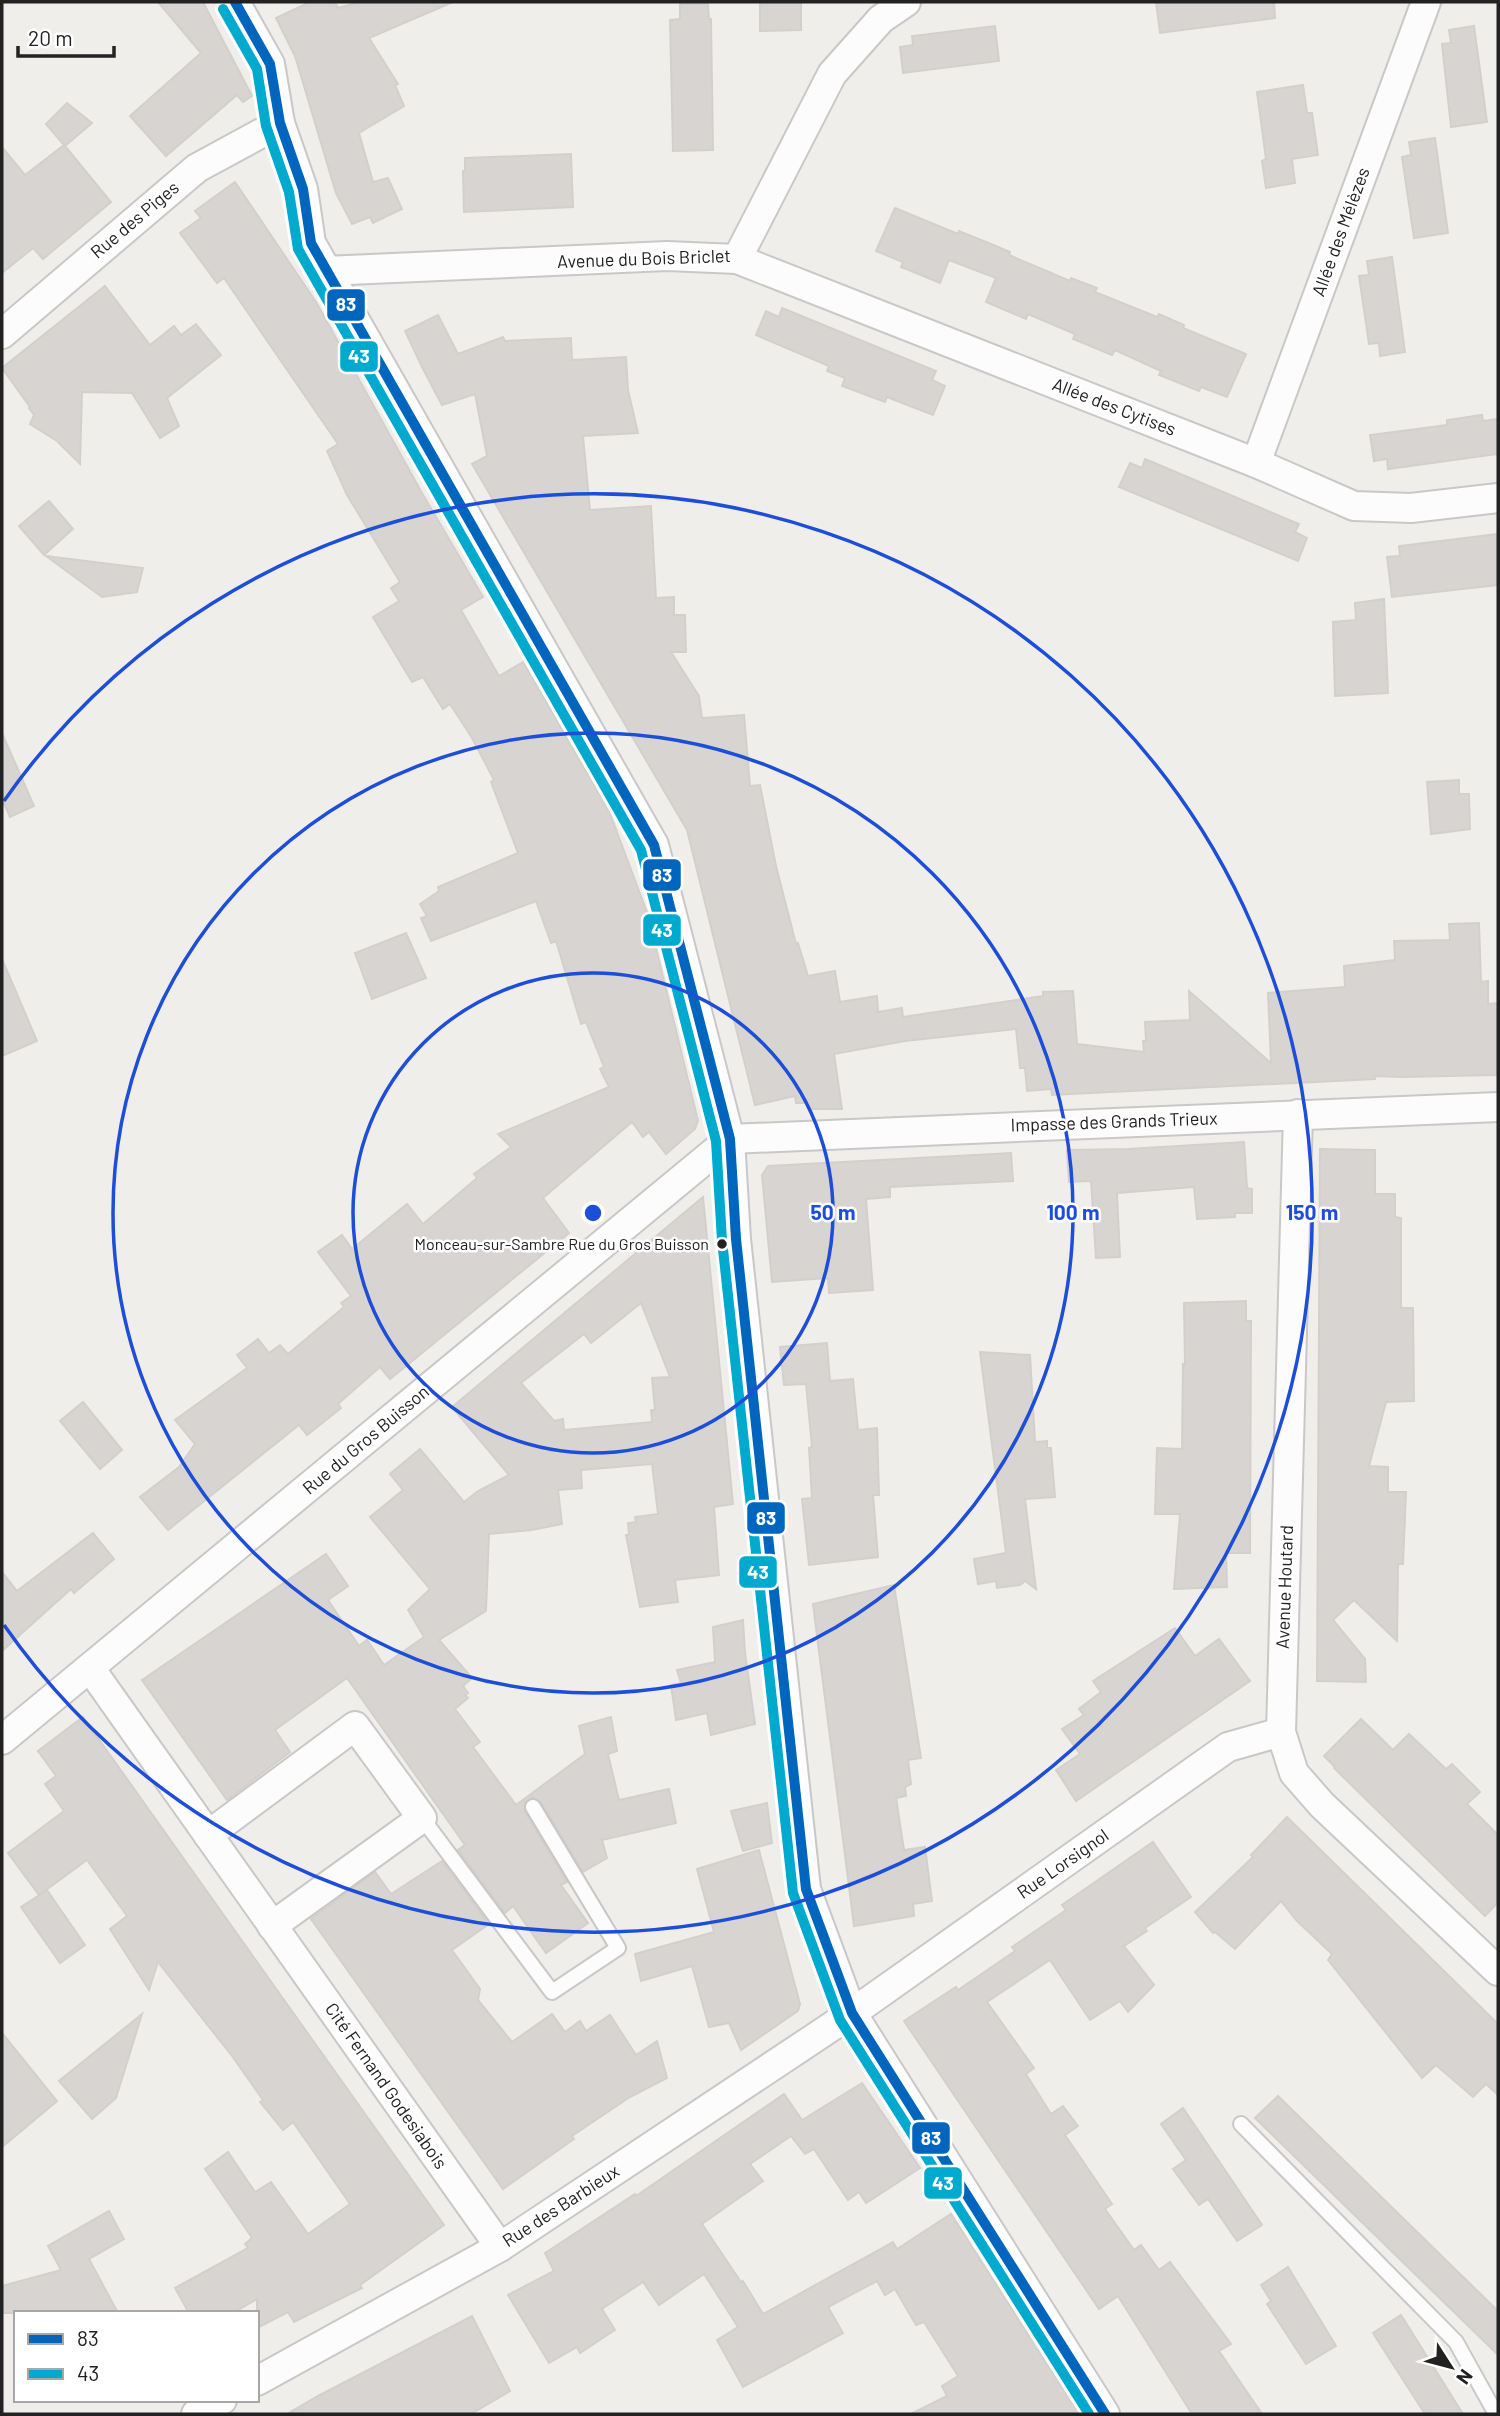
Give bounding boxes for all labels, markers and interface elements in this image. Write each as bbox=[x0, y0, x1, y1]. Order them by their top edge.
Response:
scale bar bbox=[18, 14, 114, 58]
text: 20 m bbox=[28, 25, 73, 50]
street label: Allée des Mélèzes bbox=[1306, 164, 1374, 299]
street label: Rue des Piges bbox=[86, 176, 183, 262]
street label: Avenue du Bois Briclet bbox=[557, 244, 731, 272]
line badge: 83 bbox=[326, 288, 366, 322]
text: 83 bbox=[336, 292, 356, 315]
line badge: 43 bbox=[339, 340, 379, 373]
text: 43 bbox=[348, 344, 370, 367]
street label: Allée des Cytises bbox=[1049, 372, 1179, 440]
line badge: 83 bbox=[642, 858, 682, 892]
text: 83 bbox=[652, 863, 672, 886]
line badge: 43 bbox=[642, 913, 682, 947]
text: 43 bbox=[651, 918, 673, 941]
street label: Impasse des Grands Trieux bbox=[1010, 1106, 1218, 1136]
text: 50 m bbox=[810, 1199, 856, 1224]
text: 100 m bbox=[1046, 1199, 1100, 1224]
text: 150 m bbox=[1286, 1199, 1338, 1224]
centre of rings bbox=[581, 1201, 605, 1225]
place label: Monceau-sur-Sambre Rue du Gros Buisson bbox=[415, 1234, 709, 1253]
marker: Monceau-sur-Sambre Rue du Gros Buisson bbox=[715, 1237, 729, 1251]
street label: Rue du Gros Buisson bbox=[298, 1380, 433, 1499]
line badge: 83 bbox=[746, 1501, 786, 1535]
text: 83 bbox=[756, 1506, 776, 1529]
street label: Avenue Houtard bbox=[1271, 1525, 1297, 1649]
line badge: 43 bbox=[738, 1555, 778, 1589]
text: 43 bbox=[747, 1560, 769, 1583]
street label: Rue Lorsignol bbox=[1012, 1824, 1112, 1903]
street label: Cité Fernand Godesiabois bbox=[321, 1998, 453, 2173]
line badge: 83 bbox=[911, 2121, 951, 2155]
text: 83 bbox=[921, 2126, 941, 2149]
street label: Rue des Barbieux bbox=[498, 2159, 623, 2251]
line badge: 43 bbox=[923, 2166, 963, 2200]
text: 43 bbox=[932, 2171, 954, 2194]
legend bbox=[14, 2311, 259, 2402]
text: 83 bbox=[77, 2325, 99, 2350]
north arrow bbox=[1416, 2332, 1486, 2402]
text: 43 bbox=[77, 2360, 99, 2385]
text: N bbox=[1452, 2365, 1478, 2389]

